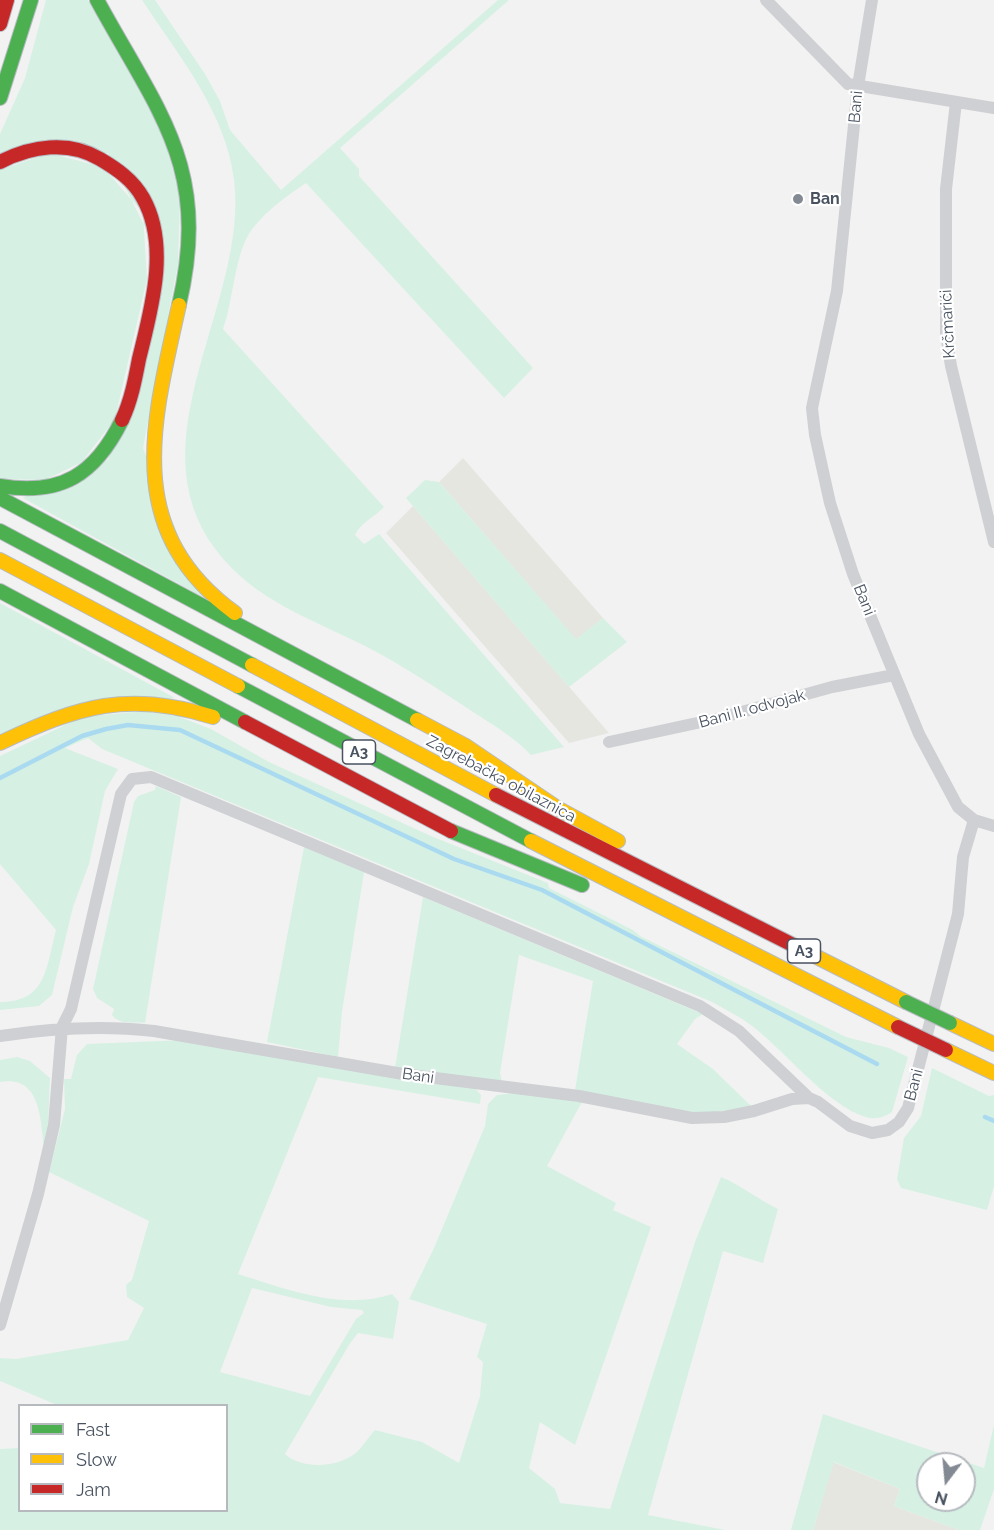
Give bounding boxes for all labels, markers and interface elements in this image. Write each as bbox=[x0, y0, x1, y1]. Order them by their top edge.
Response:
street label: Bani bbox=[845, 90, 867, 124]
place label: Ban bbox=[810, 189, 840, 209]
marker: Ban bbox=[791, 192, 805, 206]
street label: Krčmarići bbox=[937, 289, 959, 359]
street label: Bani bbox=[849, 581, 879, 619]
street label: Bani II. odvojak bbox=[697, 686, 807, 732]
street label: Zagrebačka obilaznica bbox=[423, 732, 579, 826]
road number: A3 bbox=[342, 740, 376, 764]
road number: A3 bbox=[788, 939, 820, 963]
street label: Bani bbox=[401, 1064, 435, 1088]
street label: Bani bbox=[901, 1067, 927, 1103]
legend bbox=[18, 1404, 228, 1512]
text: Fast bbox=[76, 1419, 110, 1440]
text: Slow bbox=[76, 1449, 117, 1470]
north arrow bbox=[916, 1452, 976, 1512]
text: Jam bbox=[76, 1479, 111, 1500]
text: N bbox=[933, 1487, 950, 1509]

